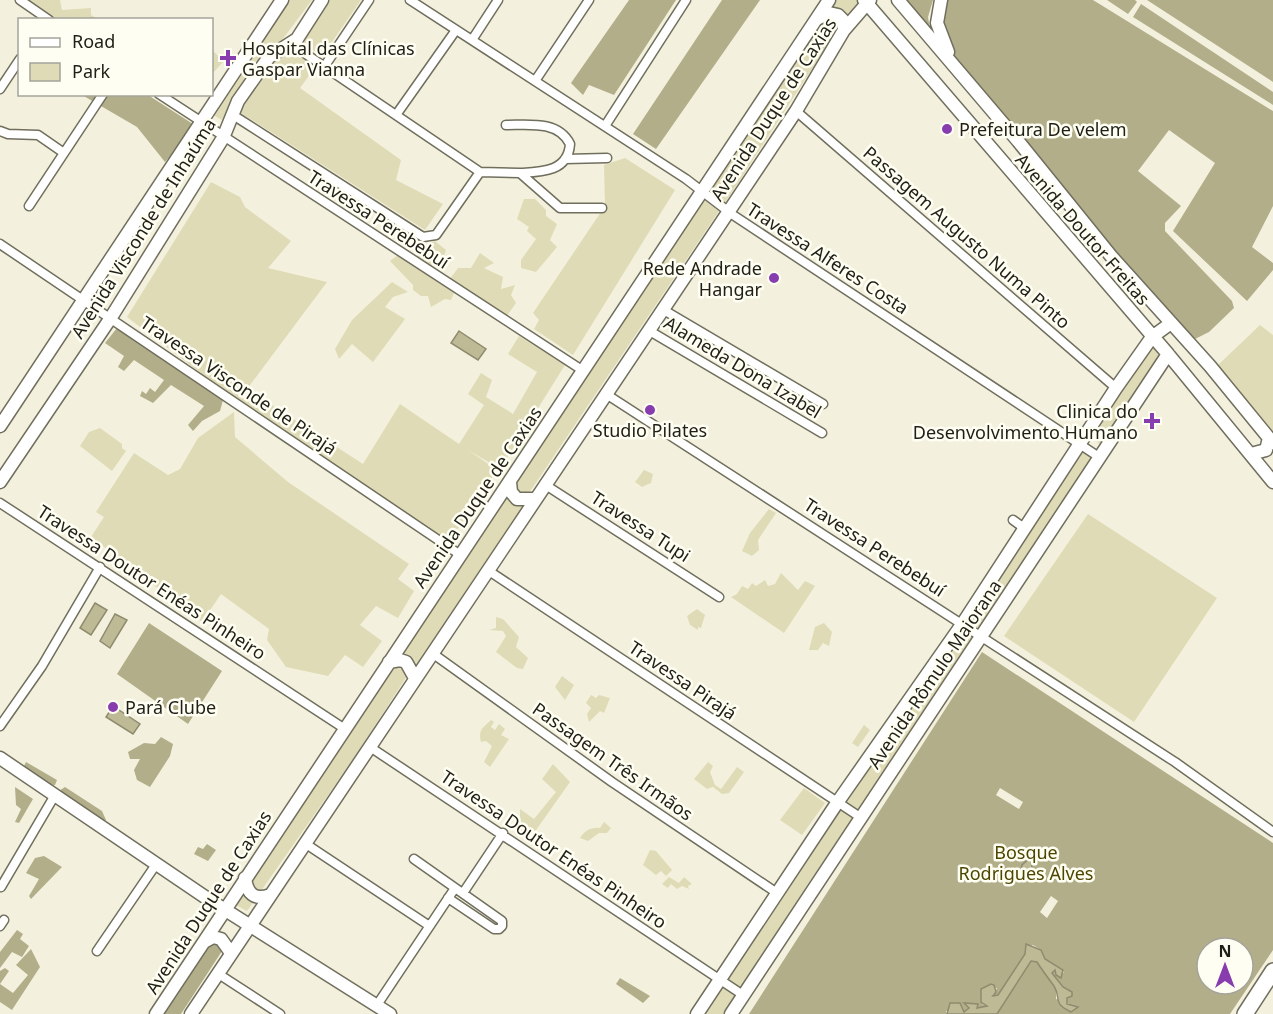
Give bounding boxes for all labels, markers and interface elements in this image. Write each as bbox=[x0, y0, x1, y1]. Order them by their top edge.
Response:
street label: Avenida Duque de Caxias bbox=[705, 13, 841, 205]
legend bbox=[18, 18, 213, 96]
text: Road bbox=[72, 29, 115, 53]
place label: Hospital das Clínicas Gaspar Vianna bbox=[242, 36, 415, 81]
marker: Hospital das Clínicas Gaspar Vianna bbox=[219, 49, 237, 67]
text: Park bbox=[72, 59, 110, 83]
street label: Avenida Visconde de Inhaúma bbox=[65, 113, 221, 343]
place label: Prefeitura De velem bbox=[959, 117, 1126, 141]
marker: Prefeitura De velem bbox=[940, 122, 954, 136]
street label: Passagem Augusto Numa Pinto bbox=[858, 140, 1076, 334]
street label: Avenida Doutor Freitas bbox=[1010, 148, 1156, 310]
street label: Travessa Perebebuí bbox=[304, 164, 455, 274]
street label: Travessa Alferes Costa bbox=[743, 197, 913, 319]
place label: Rede Andrade Hangar bbox=[643, 256, 763, 301]
marker: Rede Andrade Hangar bbox=[767, 271, 781, 285]
street label: Travessa Visconde de Pirajá bbox=[136, 310, 342, 460]
street label: Alameda Dona Izabel bbox=[660, 310, 826, 424]
place label: Clinica do Desenvolvimento Humano bbox=[913, 399, 1138, 444]
street label: Avenida Duque de Caxias bbox=[407, 402, 547, 592]
marker: Studio Pilates bbox=[643, 403, 657, 417]
marker: Clinica do Desenvolvimento Humano bbox=[1143, 412, 1161, 430]
place label: Studio Pilates bbox=[593, 418, 707, 442]
street label: Travessa Tupi bbox=[587, 485, 695, 567]
street label: Travessa Perebebuí bbox=[800, 492, 951, 602]
street label: Travessa Doutor Enéas Pinheiro bbox=[33, 499, 271, 665]
street label: Avenida Rômulo Maiorana bbox=[862, 575, 1006, 773]
street label: Travessa Pirajá bbox=[624, 635, 742, 725]
place label: Pará Clube bbox=[125, 695, 216, 719]
street label: Passagem Três Irmãos bbox=[528, 696, 698, 826]
marker: Pará Clube bbox=[106, 700, 120, 714]
street label: Travessa Doutor Enéas Pinheiro bbox=[436, 764, 672, 934]
street label: Avenida Duque de Caxias bbox=[140, 806, 276, 998]
park label: Bosque Rodrigues Alves bbox=[959, 840, 1093, 885]
north arrow bbox=[1195, 936, 1255, 996]
text: N bbox=[1218, 940, 1232, 962]

